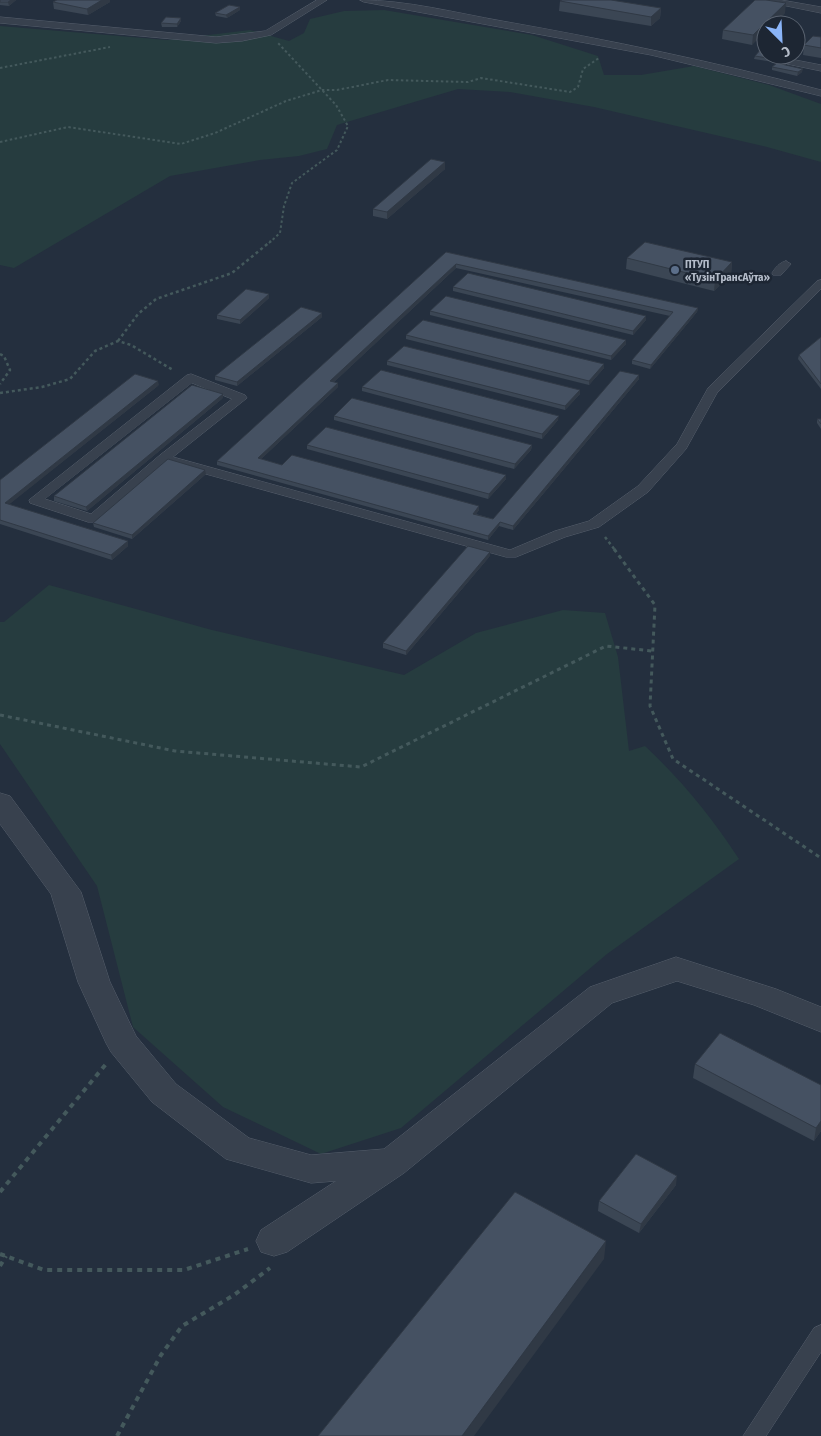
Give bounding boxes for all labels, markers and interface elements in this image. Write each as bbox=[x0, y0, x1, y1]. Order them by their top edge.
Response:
north arrow bbox=[756, 15, 806, 65]
text: С bbox=[779, 42, 793, 61]
place label: ПТУП «ТузінТрансАўта» bbox=[685, 258, 770, 284]
marker: ПТУП «ТузінТрансАўта» bbox=[669, 264, 681, 276]

